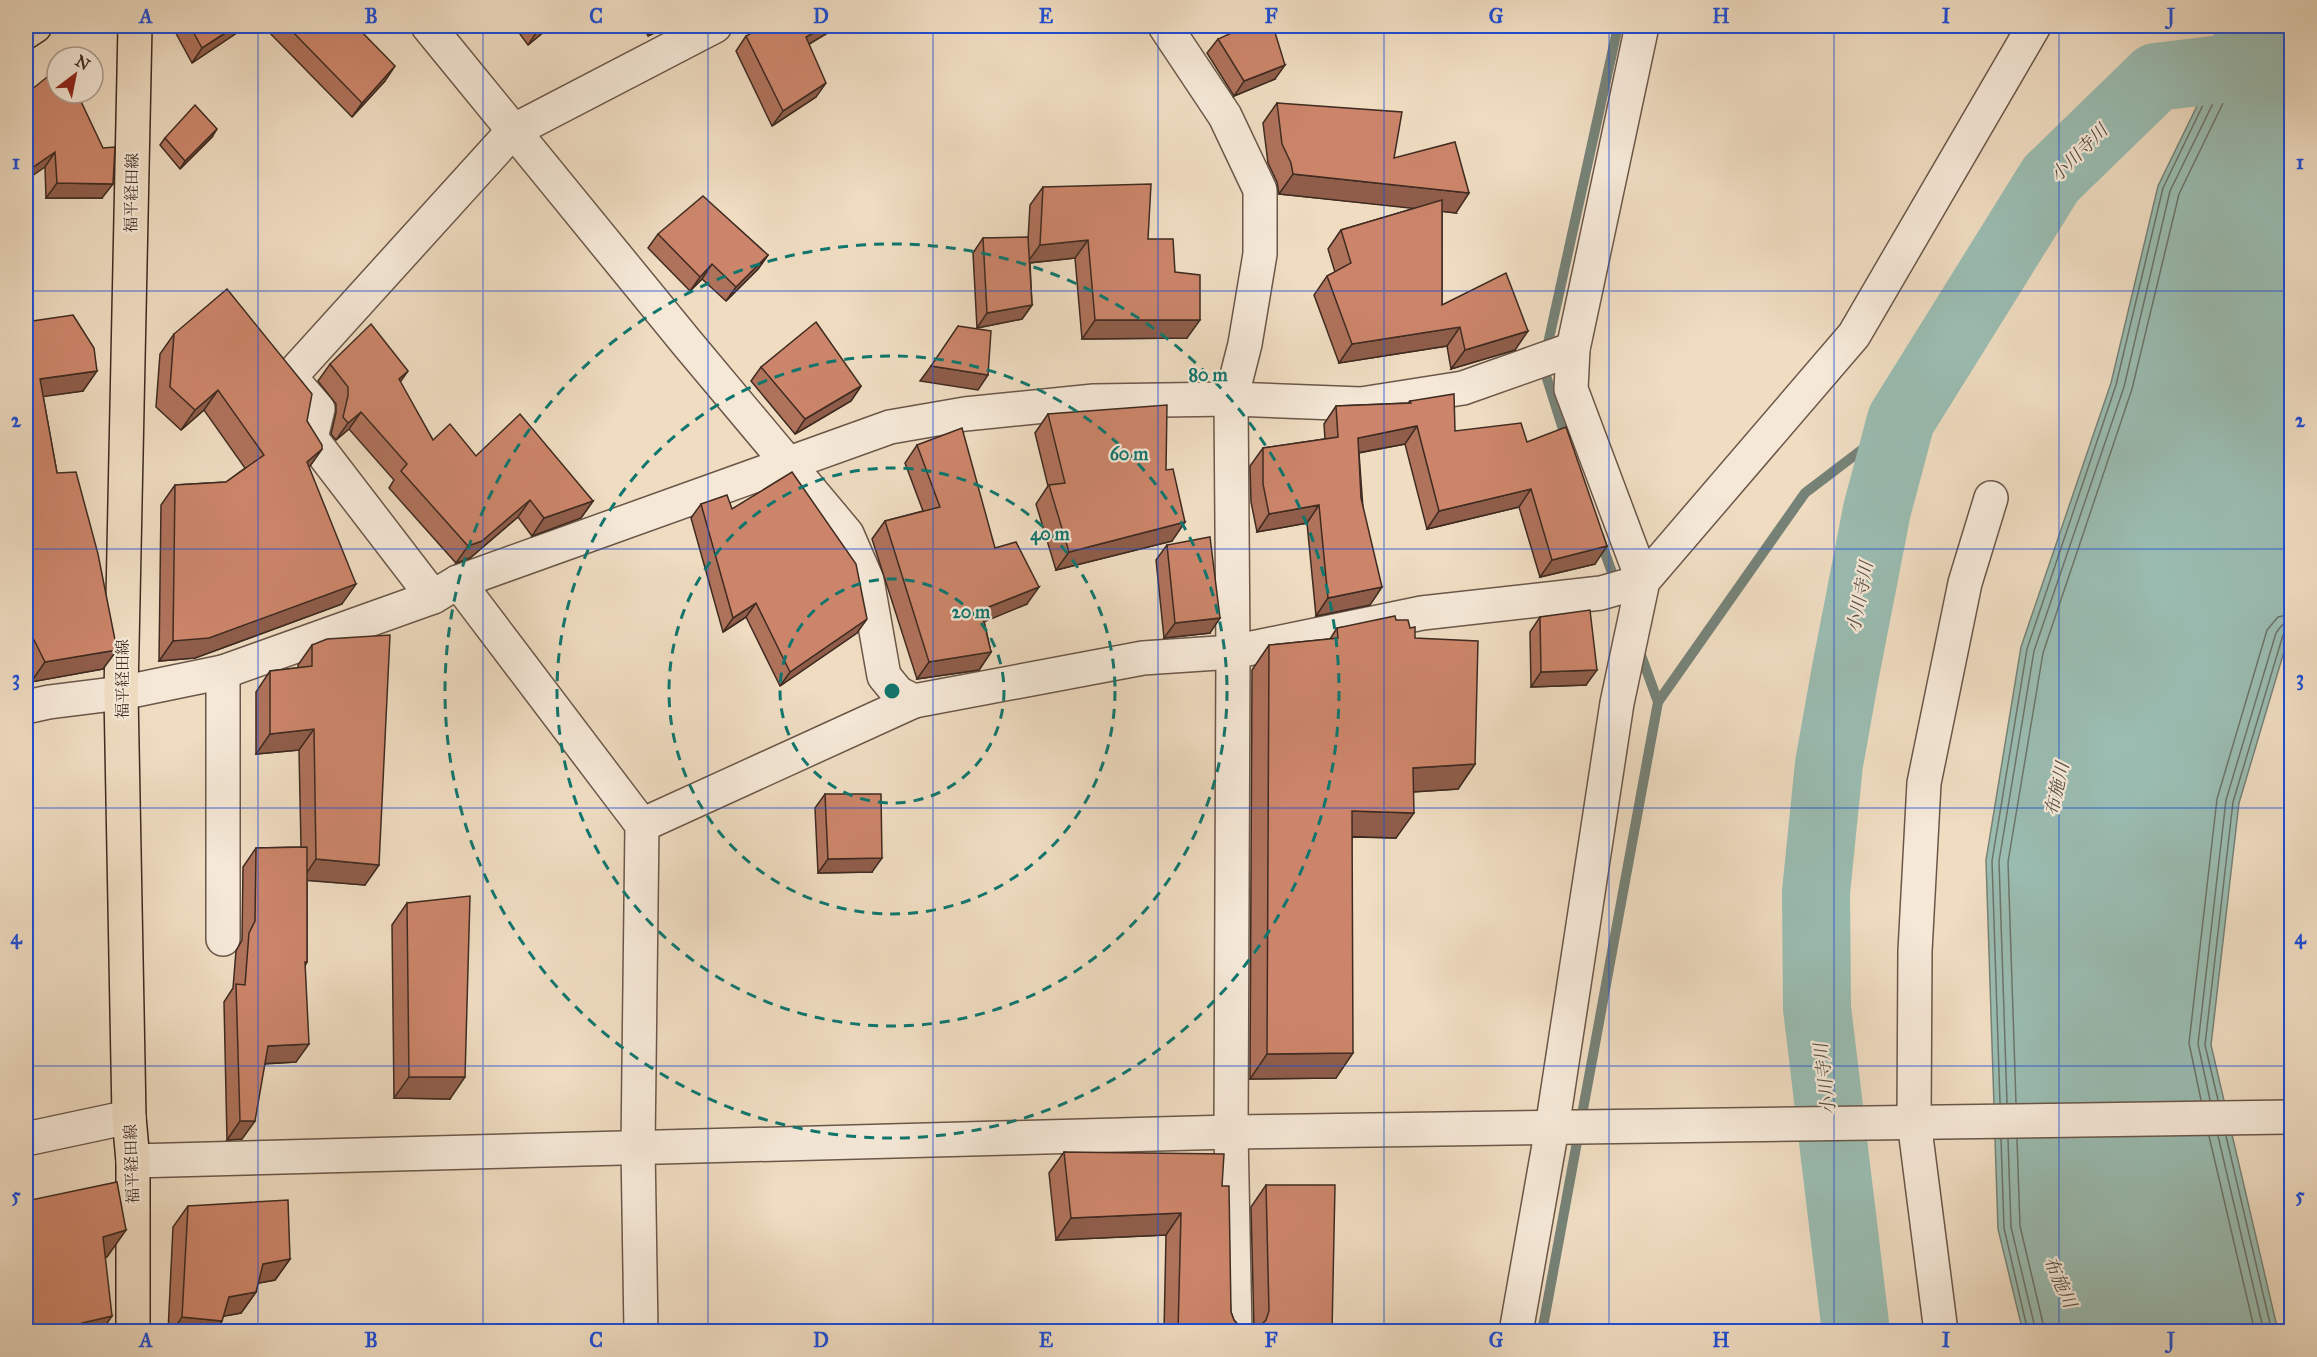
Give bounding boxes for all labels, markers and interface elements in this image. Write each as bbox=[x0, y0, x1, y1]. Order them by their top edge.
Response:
text: A bbox=[137, 4, 153, 28]
text: B bbox=[364, 4, 378, 28]
text: C bbox=[589, 4, 603, 28]
text: D bbox=[813, 4, 829, 28]
text: E bbox=[1039, 4, 1054, 28]
text: F bbox=[1264, 4, 1278, 28]
text: G bbox=[1489, 4, 1504, 28]
text: H bbox=[1712, 4, 1730, 28]
text: I bbox=[1942, 4, 1951, 28]
text: J bbox=[2164, 4, 2176, 30]
north arrow bbox=[45, 45, 105, 105]
text: N bbox=[72, 51, 94, 75]
water label: 小川寺川 bbox=[2046, 118, 2114, 186]
text: 1 bbox=[12, 150, 20, 174]
text: 1 bbox=[2296, 150, 2304, 174]
street label: 福平経田線 bbox=[121, 153, 142, 233]
text: 80 m bbox=[1188, 364, 1228, 386]
text: 2 bbox=[11, 408, 22, 432]
text: 2 bbox=[2295, 408, 2306, 432]
text: 60 m bbox=[1110, 443, 1149, 465]
text: 40 m bbox=[1030, 523, 1071, 546]
water label: 小川寺川 bbox=[1842, 558, 1878, 634]
text: 20 m bbox=[952, 601, 991, 623]
street label: 福平経田線 bbox=[113, 639, 132, 719]
text: 3 bbox=[12, 666, 20, 691]
text: 3 bbox=[2296, 666, 2304, 691]
centre of rings bbox=[882, 681, 902, 701]
water label: 布施川 bbox=[2040, 758, 2074, 818]
text: 4 bbox=[10, 925, 22, 950]
text: 4 bbox=[2294, 925, 2306, 950]
water label: 小川寺川 bbox=[1809, 1040, 1840, 1116]
street label: 福平経田線 bbox=[121, 1124, 142, 1204]
text: 5 bbox=[11, 1183, 21, 1207]
text: 5 bbox=[2295, 1183, 2305, 1207]
water label: 布施川 bbox=[2039, 1253, 2082, 1313]
text: A bbox=[137, 1328, 153, 1352]
text: B bbox=[364, 1328, 378, 1352]
text: C bbox=[589, 1328, 603, 1352]
text: D bbox=[813, 1328, 829, 1352]
text: E bbox=[1039, 1328, 1054, 1352]
text: F bbox=[1264, 1328, 1278, 1352]
text: G bbox=[1489, 1328, 1504, 1352]
text: H bbox=[1712, 1328, 1730, 1352]
text: I bbox=[1942, 1328, 1951, 1352]
text: J bbox=[2164, 1328, 2176, 1354]

